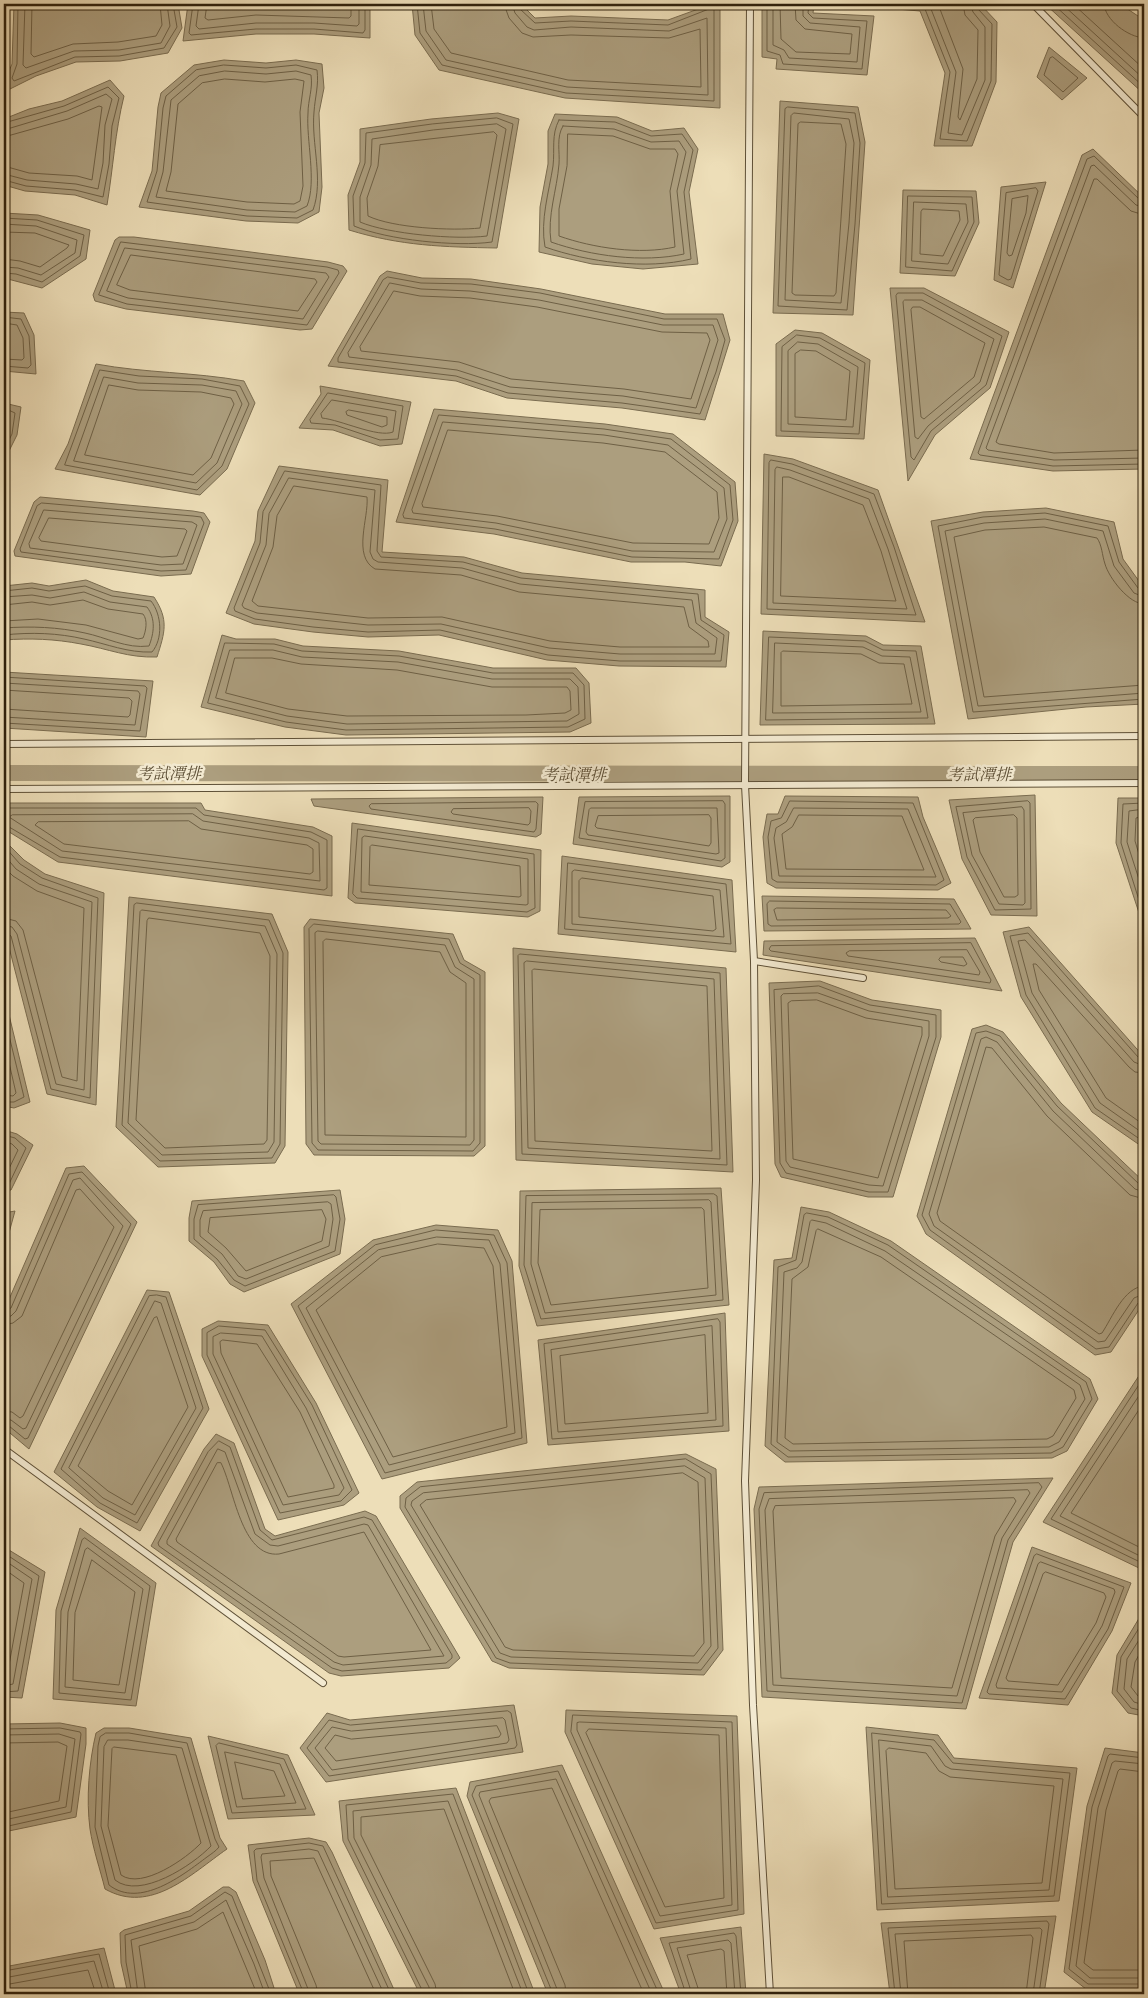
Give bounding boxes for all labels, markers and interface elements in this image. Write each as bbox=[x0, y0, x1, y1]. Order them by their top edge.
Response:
water label: 考試潭排 bbox=[137, 764, 203, 783]
water label: 考試潭排 bbox=[542, 765, 608, 784]
water label: 考試潭排 bbox=[947, 765, 1013, 784]

